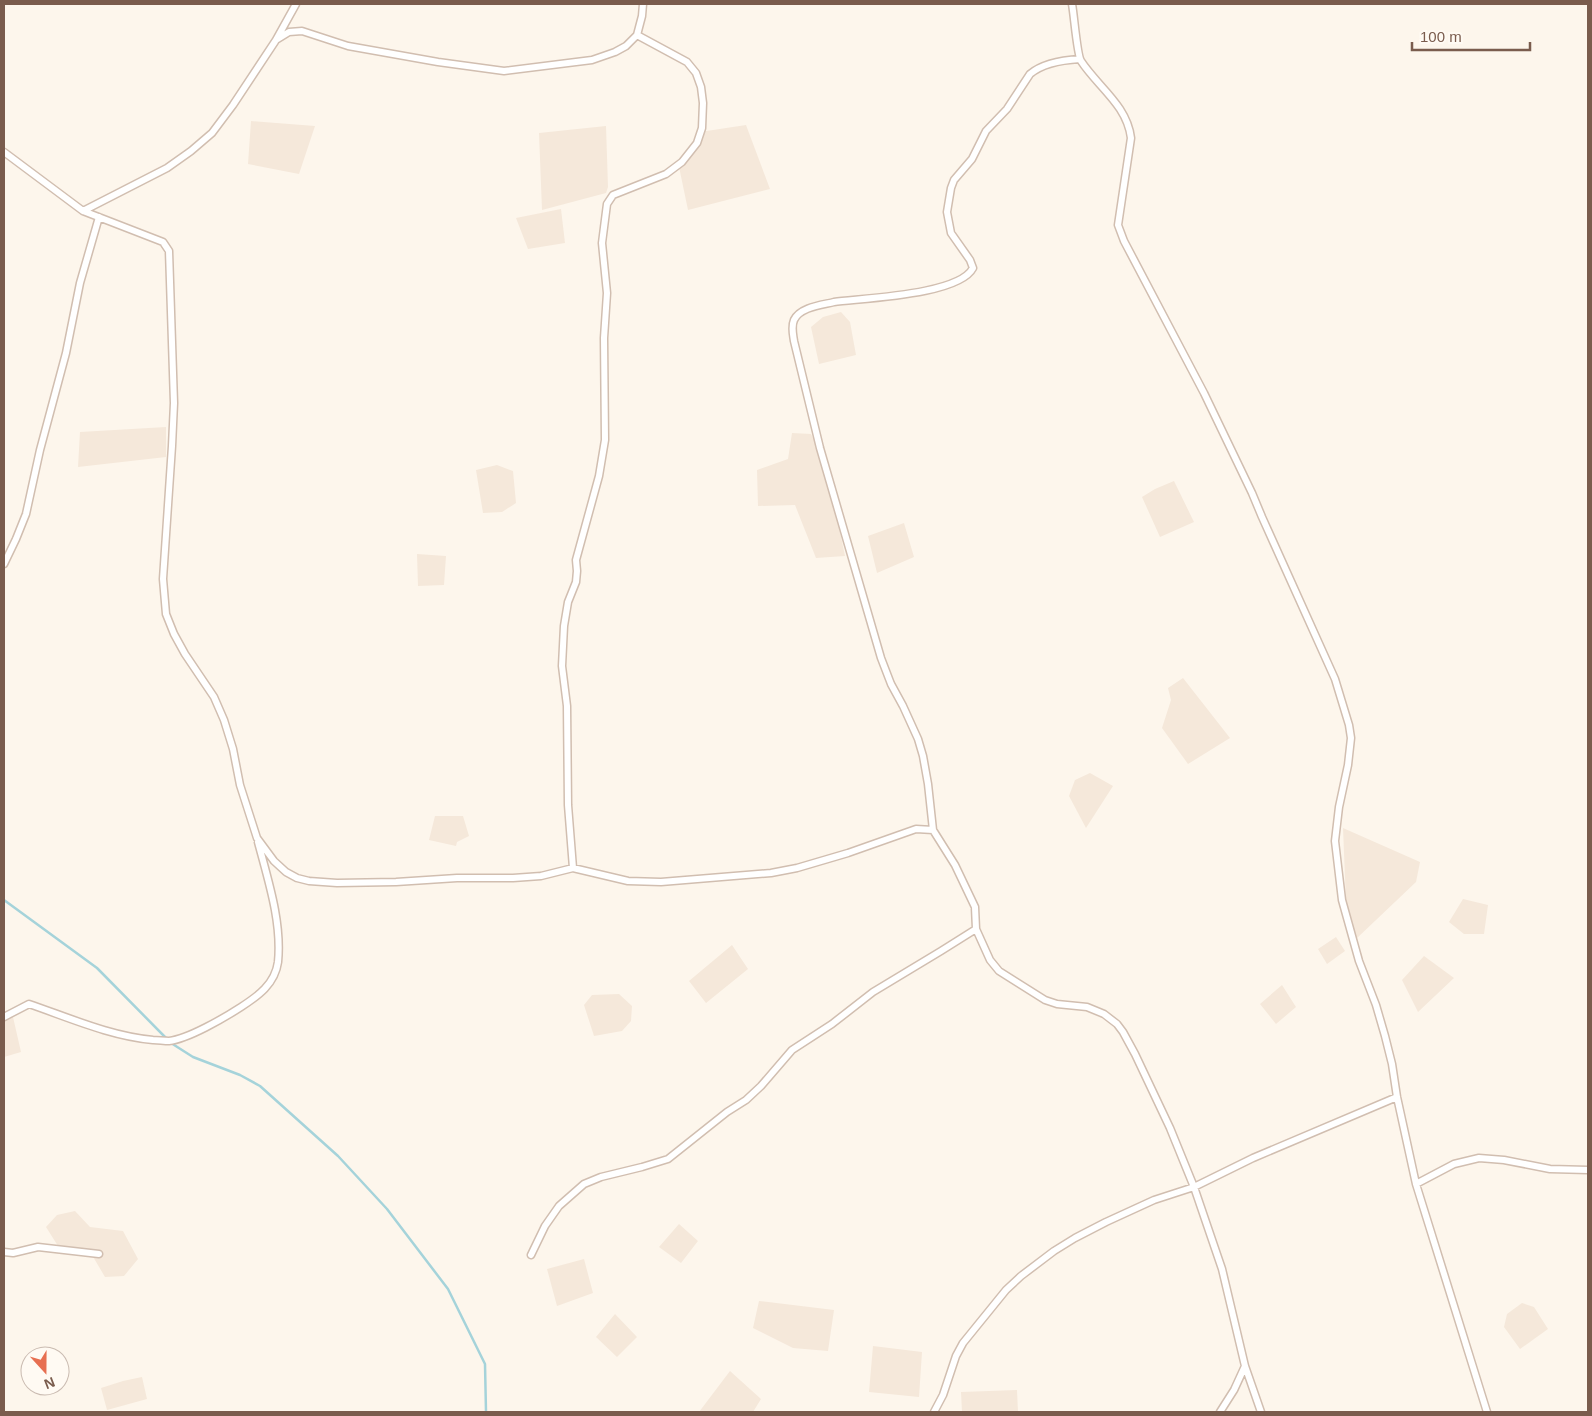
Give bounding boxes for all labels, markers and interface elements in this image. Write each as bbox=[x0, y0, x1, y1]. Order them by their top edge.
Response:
scale bar bbox=[1412, 20, 1530, 52]
text: 100 m bbox=[1420, 28, 1462, 45]
north arrow bbox=[20, 1346, 70, 1396]
text: N bbox=[42, 1374, 57, 1392]

